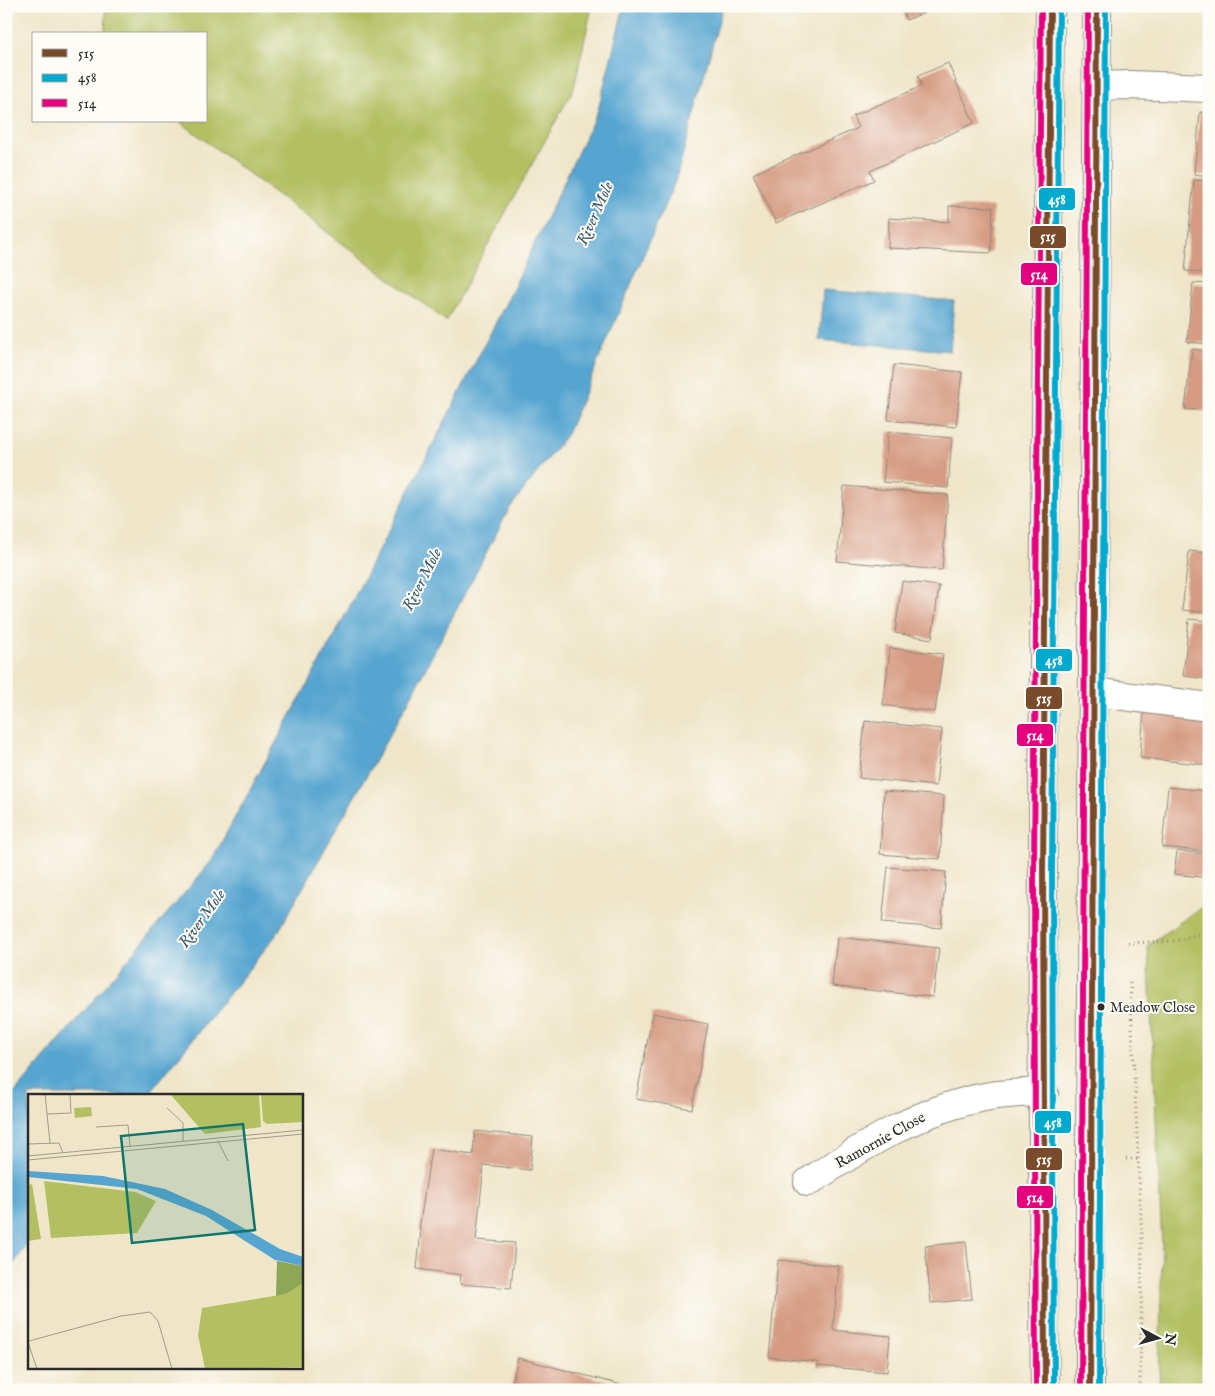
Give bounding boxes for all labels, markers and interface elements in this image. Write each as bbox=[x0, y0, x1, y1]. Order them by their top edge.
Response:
legend bbox=[32, 32, 208, 122]
text: 515 bbox=[78, 44, 95, 63]
text: 458 bbox=[78, 68, 97, 87]
text: 514 bbox=[78, 94, 97, 113]
water label: River Mole bbox=[573, 178, 619, 249]
line badge: 458 bbox=[1038, 187, 1076, 211]
text: 458 bbox=[1048, 191, 1066, 209]
line badge: 515 bbox=[1029, 225, 1067, 249]
text: 515 bbox=[1040, 228, 1056, 246]
line badge: 514 bbox=[1020, 262, 1058, 286]
text: 514 bbox=[1030, 266, 1049, 284]
water label: River Mole bbox=[399, 545, 447, 614]
line badge: 458 bbox=[1035, 648, 1073, 672]
text: 458 bbox=[1045, 652, 1063, 670]
line badge: 515 bbox=[1025, 686, 1063, 710]
text: 515 bbox=[1036, 690, 1052, 708]
line badge: 514 bbox=[1016, 723, 1054, 747]
text: 514 bbox=[1026, 727, 1045, 745]
water label: River Mole bbox=[175, 885, 231, 952]
place label: Meadow Close bbox=[1110, 999, 1196, 1017]
marker: Meadow Close bbox=[1096, 1002, 1106, 1012]
inset map bbox=[28, 1094, 302, 1368]
street label: Ramornie Close bbox=[832, 1108, 929, 1173]
line badge: 458 bbox=[1034, 1110, 1072, 1134]
text: 458 bbox=[1044, 1114, 1062, 1132]
line badge: 515 bbox=[1025, 1147, 1063, 1171]
text: 515 bbox=[1036, 1151, 1052, 1169]
line badge: 514 bbox=[1016, 1185, 1054, 1209]
text: 514 bbox=[1026, 1189, 1045, 1207]
north arrow bbox=[1132, 1314, 1182, 1364]
text: N bbox=[1160, 1331, 1180, 1346]

